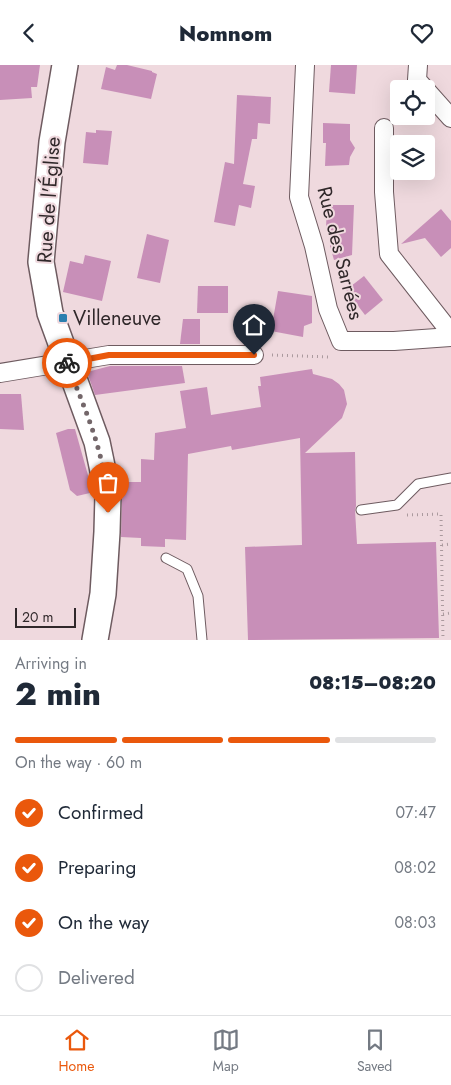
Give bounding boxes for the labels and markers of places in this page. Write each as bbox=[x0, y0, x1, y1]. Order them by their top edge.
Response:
place label: Villeneuve bbox=[73, 304, 161, 333]
pin bbox=[233, 304, 275, 355]
marker: Villeneuve bbox=[57, 312, 69, 324]
pin bbox=[87, 462, 129, 513]

